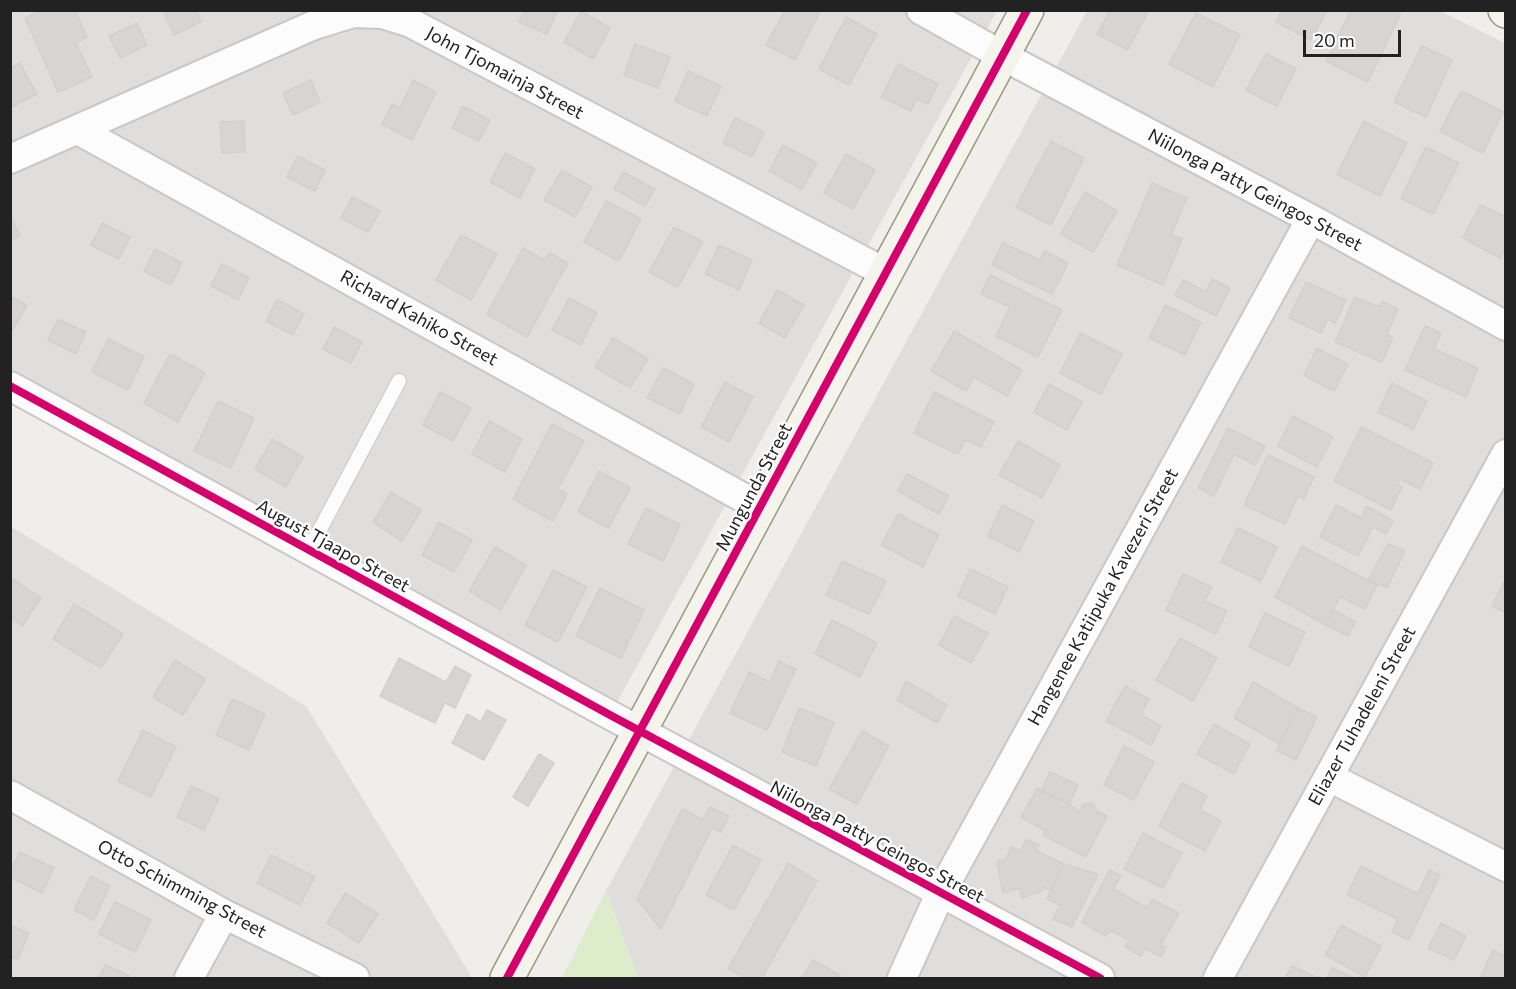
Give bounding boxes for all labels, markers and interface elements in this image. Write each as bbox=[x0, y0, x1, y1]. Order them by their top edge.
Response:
scale bar bbox=[1306, 18, 1404, 56]
street label: John Tjomainja Street bbox=[423, 22, 587, 124]
text: 20 m bbox=[1314, 29, 1355, 51]
street label: Niilonga Patty Geingos Street bbox=[1144, 124, 1366, 256]
street label: Richard Kahiko Street bbox=[336, 266, 502, 370]
street label: Mungunda Street bbox=[711, 419, 797, 555]
street label: Hangenee Katiipuka Kavezeri Street bbox=[1023, 465, 1183, 729]
street label: August Tjaapo Street bbox=[253, 495, 413, 597]
street label: Eliazer Tuhadeleni Street bbox=[1304, 623, 1420, 809]
street label: Niilonga Patty Geingos Street bbox=[766, 776, 988, 908]
street label: Otto Schimming Street bbox=[94, 835, 270, 943]

